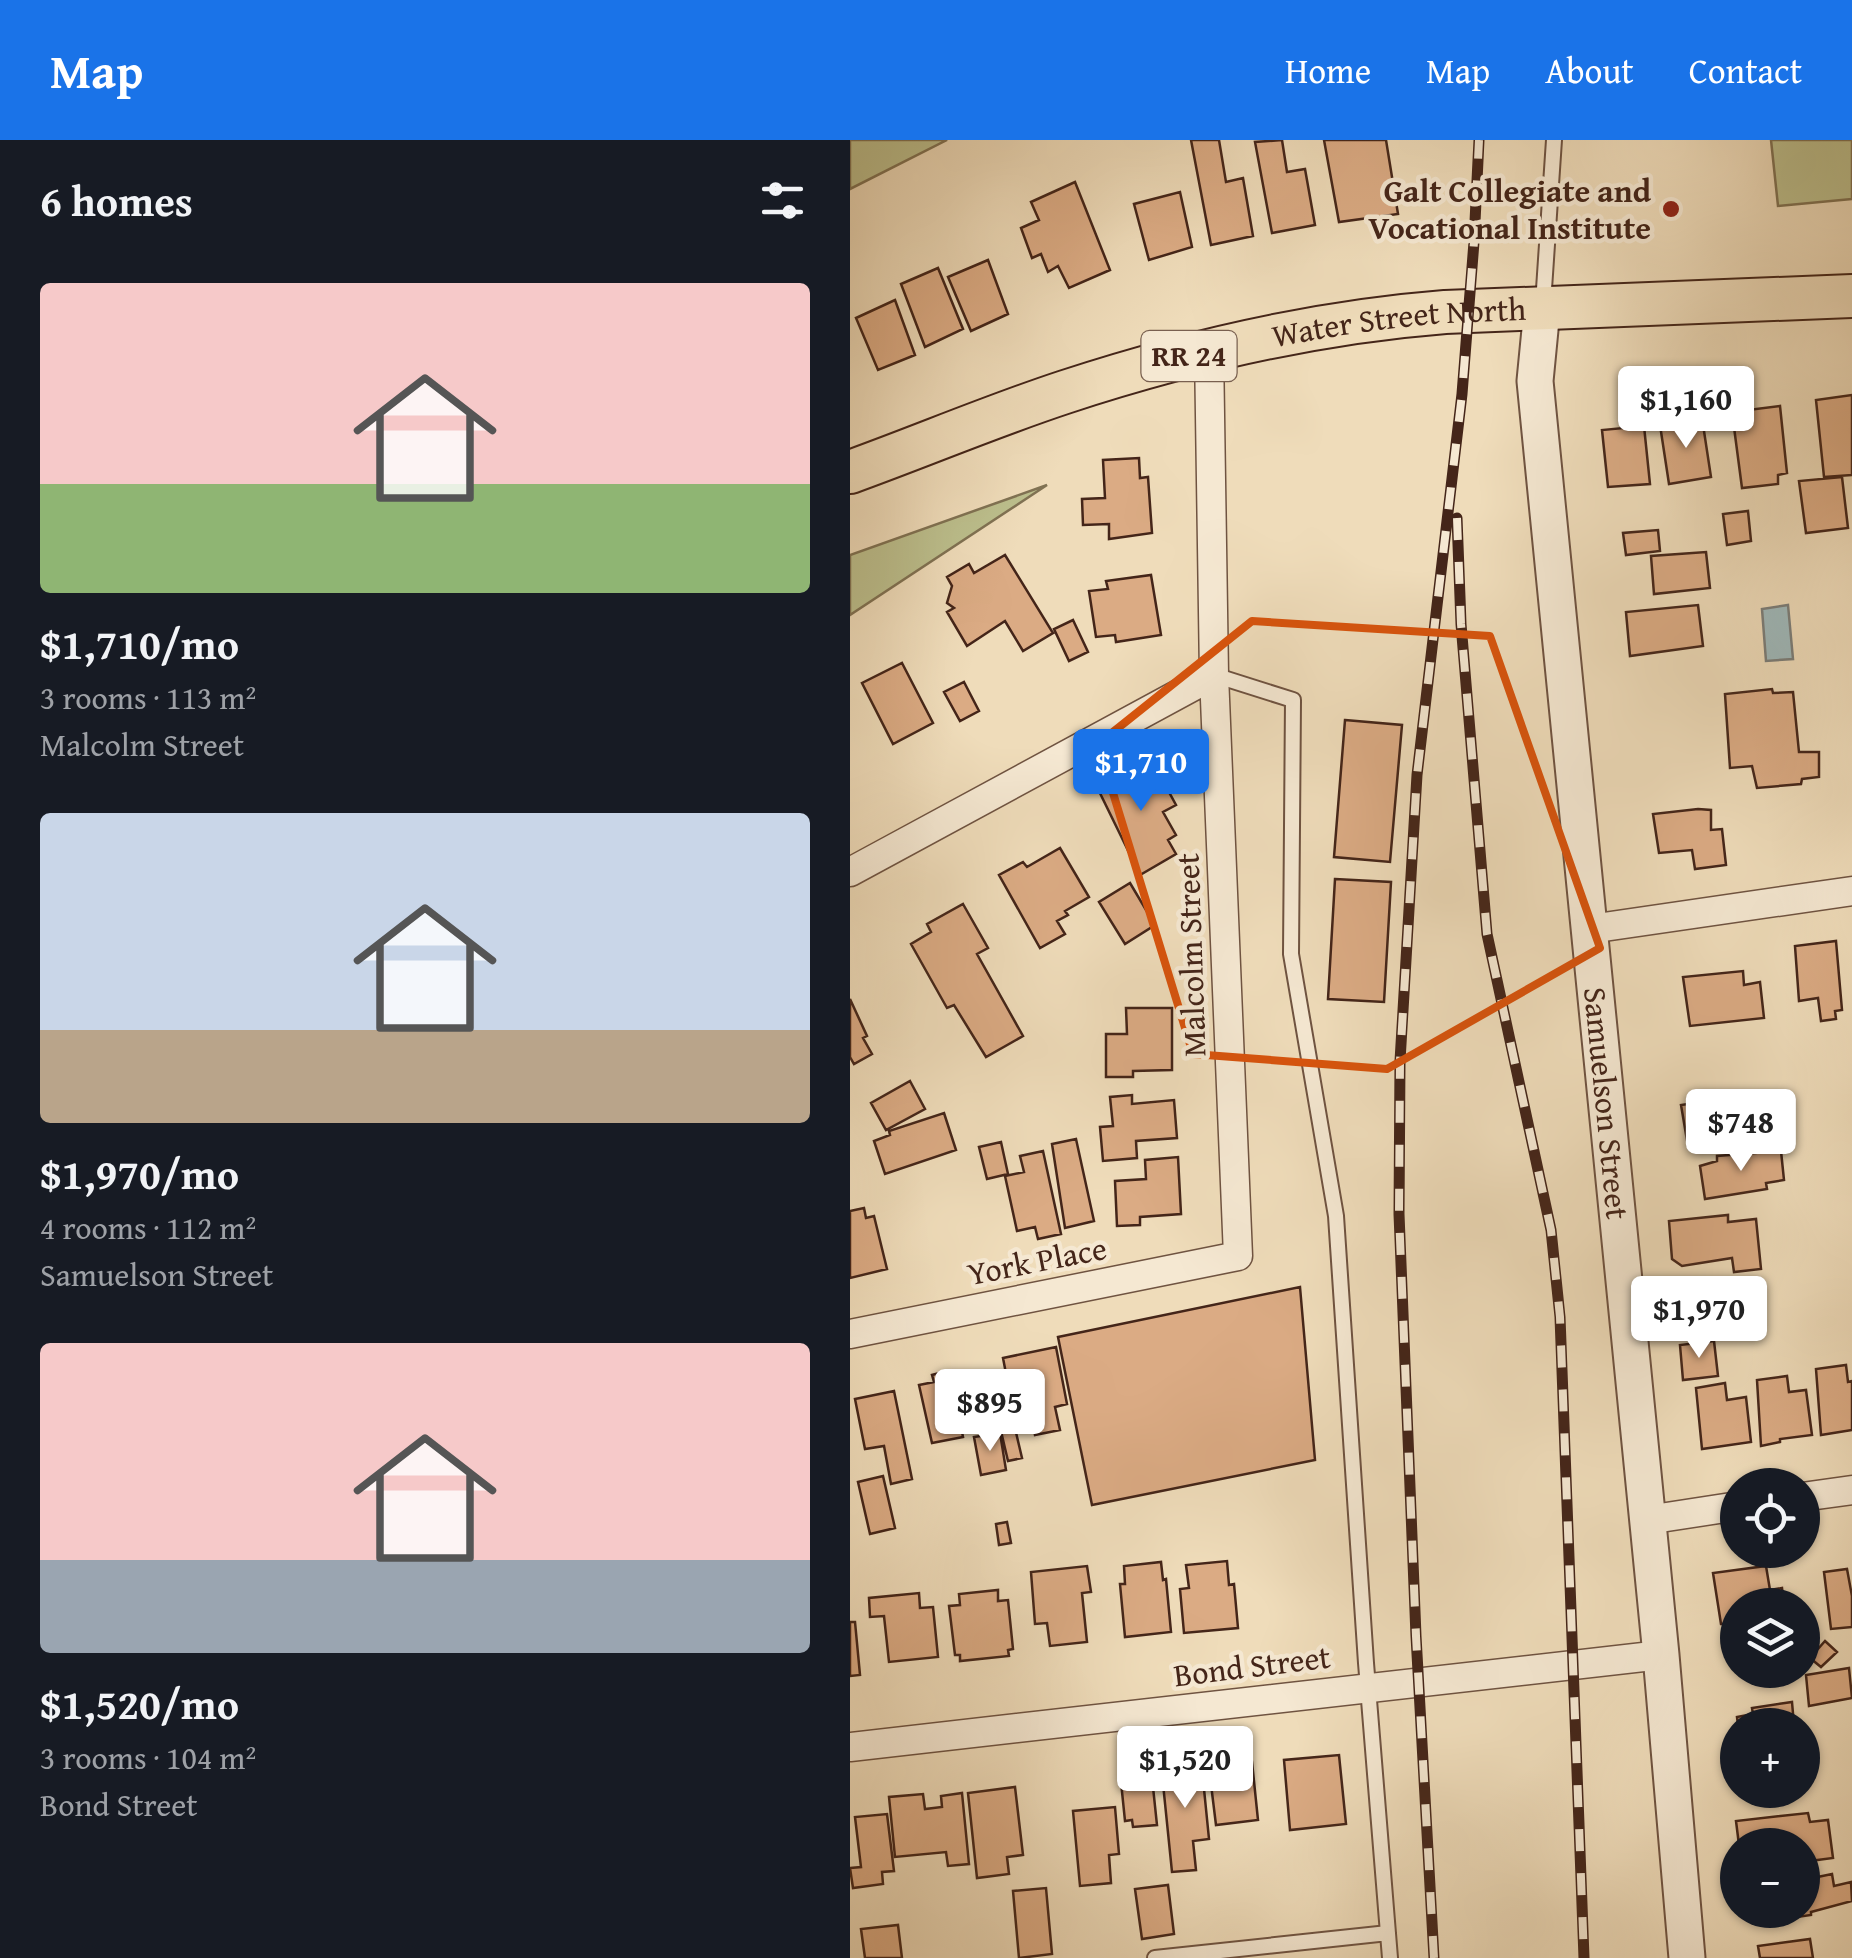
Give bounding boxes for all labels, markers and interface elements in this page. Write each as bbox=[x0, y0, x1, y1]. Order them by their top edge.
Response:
text: Map bbox=[50, 35, 143, 106]
text: Home bbox=[1285, 45, 1371, 96]
text: Map bbox=[1426, 45, 1490, 96]
text: About bbox=[1545, 45, 1634, 96]
text: Contact bbox=[1689, 45, 1802, 96]
place label: Galt Collegiate and Vocational Institute bbox=[1368, 167, 1652, 251]
text: 6 homes bbox=[40, 170, 193, 231]
icon: filters bbox=[755, 173, 810, 228]
marker: Galt Collegiate and Vocational Institute bbox=[1660, 198, 1682, 220]
street label: Water Street North bbox=[1268, 285, 1527, 359]
road number: RR 24 bbox=[1142, 331, 1236, 381]
icon: home bbox=[335, 348, 515, 528]
pin: $1,160 bbox=[1605, 366, 1767, 451]
text: $1,160 bbox=[1640, 375, 1732, 422]
text: $1,710/mo bbox=[40, 613, 239, 674]
text: 3 rooms · 113 m² bbox=[40, 674, 256, 721]
text: Malcolm Street bbox=[40, 721, 244, 768]
pin: $1,710 bbox=[1060, 729, 1222, 814]
text: $1,710 bbox=[1095, 738, 1187, 785]
street label: Malcolm Street bbox=[1163, 852, 1218, 1058]
icon: home bbox=[335, 878, 515, 1058]
street label: Samuelson Street bbox=[1572, 985, 1642, 1221]
pin: $748 bbox=[1682, 1089, 1800, 1174]
text: $748 bbox=[1708, 1098, 1774, 1145]
text: $1,970/mo bbox=[40, 1143, 239, 1204]
text: 4 rooms · 112 m² bbox=[40, 1204, 256, 1251]
street label: York Place bbox=[963, 1224, 1110, 1297]
text: Samuelson Street bbox=[40, 1251, 273, 1298]
pin: $1,970 bbox=[1618, 1276, 1780, 1361]
text: $1,970 bbox=[1653, 1285, 1745, 1332]
pin: $895 bbox=[931, 1369, 1049, 1454]
text: $895 bbox=[957, 1378, 1023, 1425]
icon: home bbox=[335, 1408, 515, 1588]
map controls bbox=[1720, 1468, 1820, 1928]
button: locate bbox=[1720, 1468, 1820, 1568]
button: layers bbox=[1720, 1588, 1820, 1688]
street label: Bond Street bbox=[1171, 1633, 1333, 1698]
text: $1,520/mo bbox=[40, 1673, 239, 1734]
button: + bbox=[1720, 1708, 1820, 1808]
pin: $1,520 bbox=[1104, 1726, 1266, 1811]
text: 3 rooms · 104 m² bbox=[40, 1734, 256, 1781]
text: $1,520 bbox=[1139, 1735, 1231, 1782]
text: Bond Street bbox=[40, 1781, 198, 1828]
button: − bbox=[1720, 1828, 1820, 1928]

